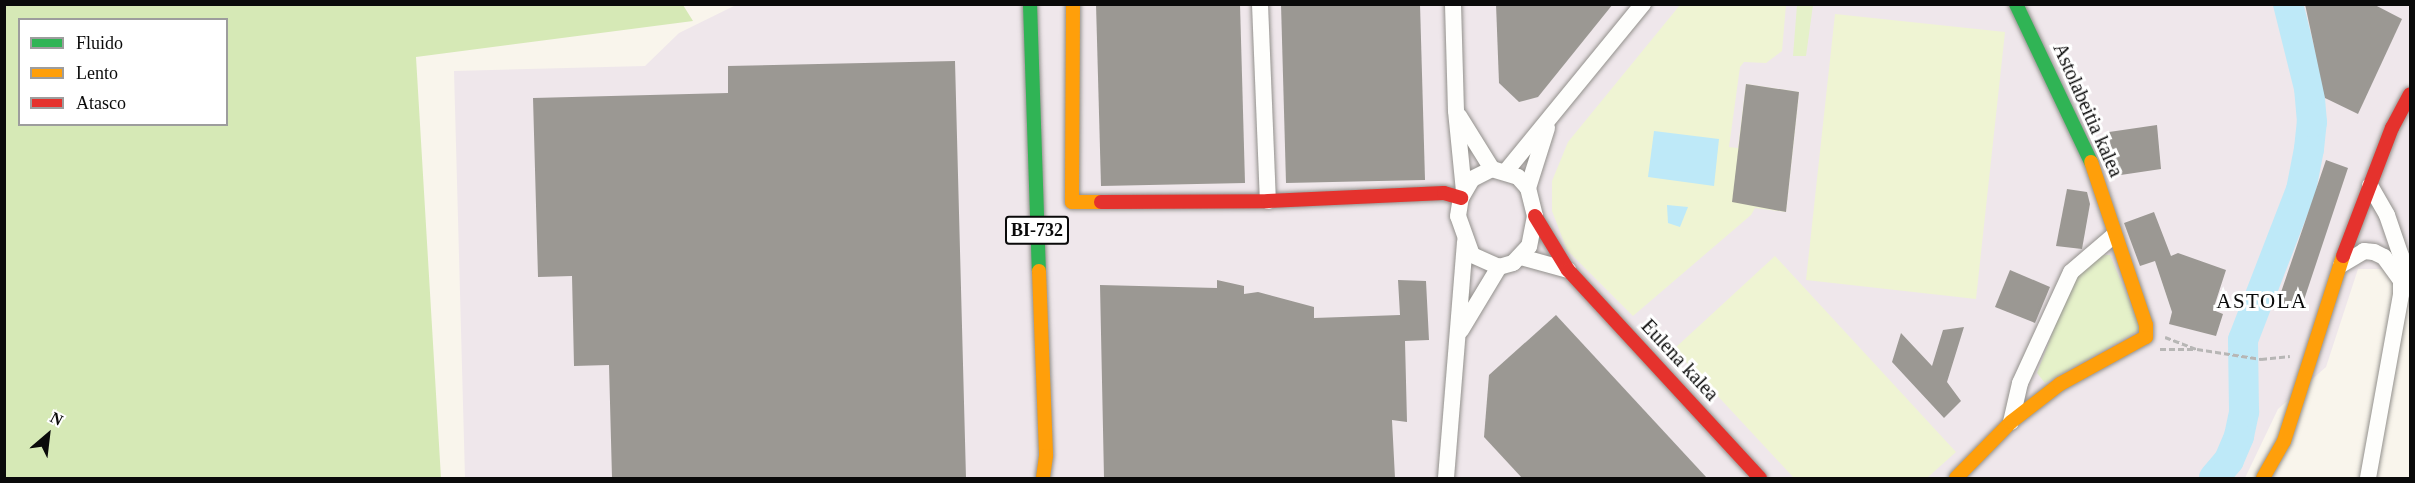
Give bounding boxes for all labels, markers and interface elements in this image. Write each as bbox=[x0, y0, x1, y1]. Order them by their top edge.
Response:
legend bbox=[18, 18, 228, 126]
text: Fluido bbox=[76, 33, 123, 53]
street label: Astolabeitia kalea bbox=[2048, 39, 2128, 181]
text: Lento bbox=[76, 63, 118, 83]
text: Atasco bbox=[76, 93, 126, 113]
road number: BI-732 bbox=[1004, 215, 1070, 245]
district label: ASTOLA bbox=[2216, 288, 2308, 314]
street label: Eulena kalea bbox=[1636, 314, 1724, 406]
north arrow bbox=[18, 405, 78, 465]
text: N bbox=[48, 408, 66, 429]

